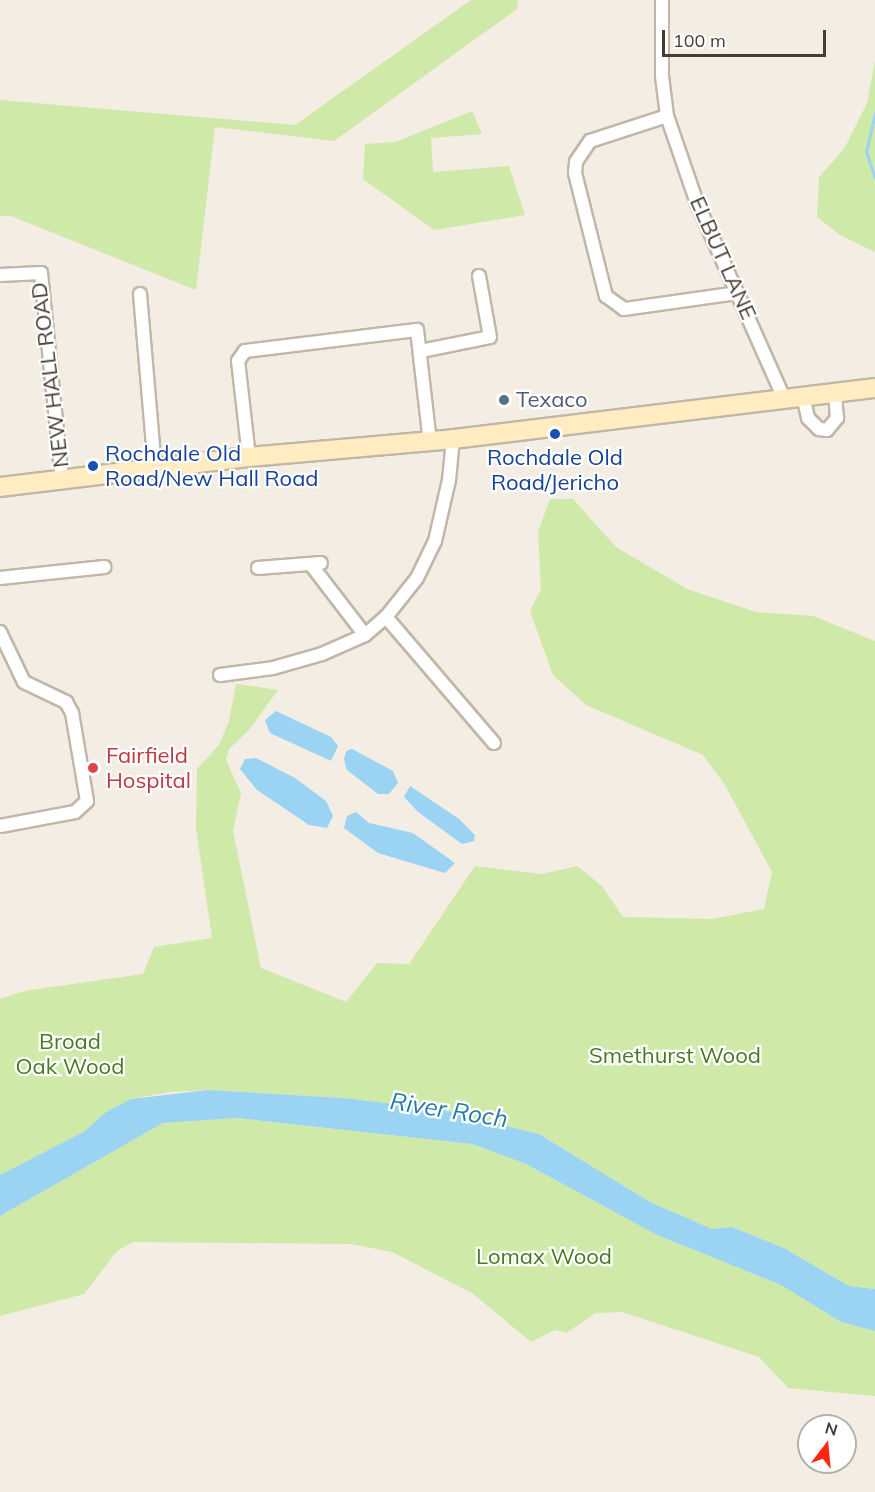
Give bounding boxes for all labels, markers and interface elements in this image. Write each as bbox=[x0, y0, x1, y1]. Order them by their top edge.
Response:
scale bar bbox=[665, 18, 828, 56]
text: 100 m bbox=[673, 29, 726, 52]
street label: ELBUT LANE bbox=[684, 192, 762, 324]
street label: NEW HALL ROAD bbox=[26, 281, 74, 469]
place label: Texaco bbox=[516, 387, 588, 413]
marker: Texaco bbox=[497, 393, 511, 407]
marker: Rochdale Old Road/Jericho bbox=[548, 427, 562, 441]
place label: Rochdale Old Road/New Hall Road bbox=[105, 440, 319, 492]
place label: Rochdale Old Road/Jericho bbox=[487, 444, 623, 496]
marker: Rochdale Old Road/New Hall Road bbox=[86, 459, 100, 473]
place label: Fairfield Hospital bbox=[106, 742, 191, 794]
marker: Fairfield Hospital bbox=[84, 759, 102, 777]
park label: Broad Oak Wood bbox=[16, 1028, 124, 1080]
park label: Smethurst Wood bbox=[589, 1043, 761, 1069]
water label: River Roch bbox=[388, 1086, 510, 1134]
park label: Lomax Wood bbox=[476, 1244, 612, 1270]
north arrow bbox=[797, 1414, 857, 1474]
text: N bbox=[823, 1417, 840, 1440]

